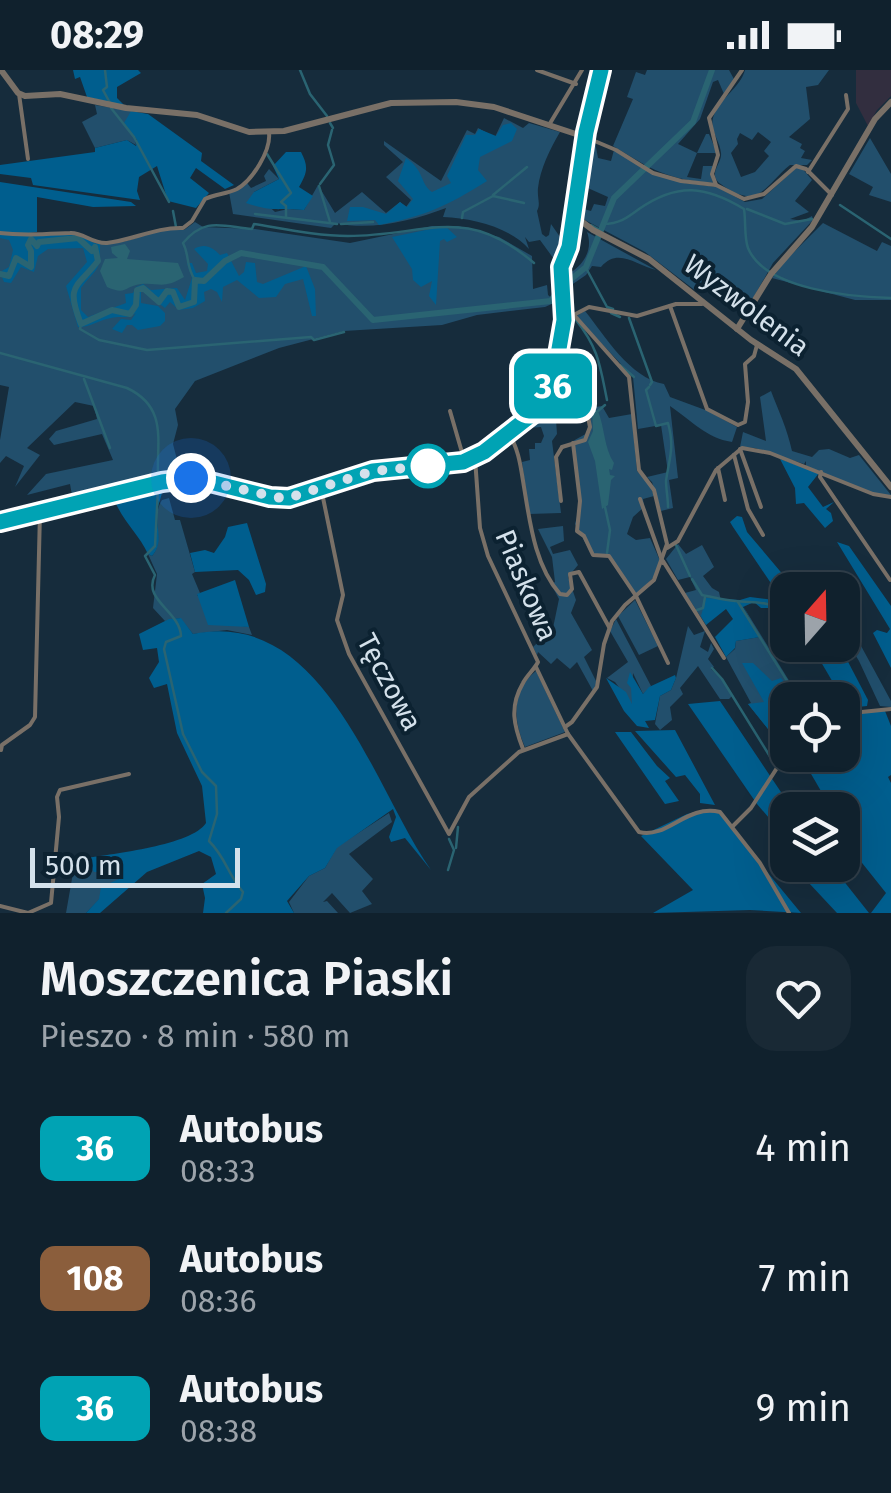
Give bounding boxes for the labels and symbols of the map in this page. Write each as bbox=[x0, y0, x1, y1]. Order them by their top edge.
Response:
street label: Wyzwolenia bbox=[677, 248, 816, 363]
line badge: 36 bbox=[508, 354, 598, 418]
unlabelled marker bbox=[407, 445, 449, 487]
your location bbox=[166, 453, 216, 503]
street label: Piaskowa bbox=[488, 525, 565, 646]
north arrow bbox=[770, 572, 860, 662]
street label: Tęczowa bbox=[350, 628, 429, 736]
scale bar bbox=[30, 843, 240, 888]

